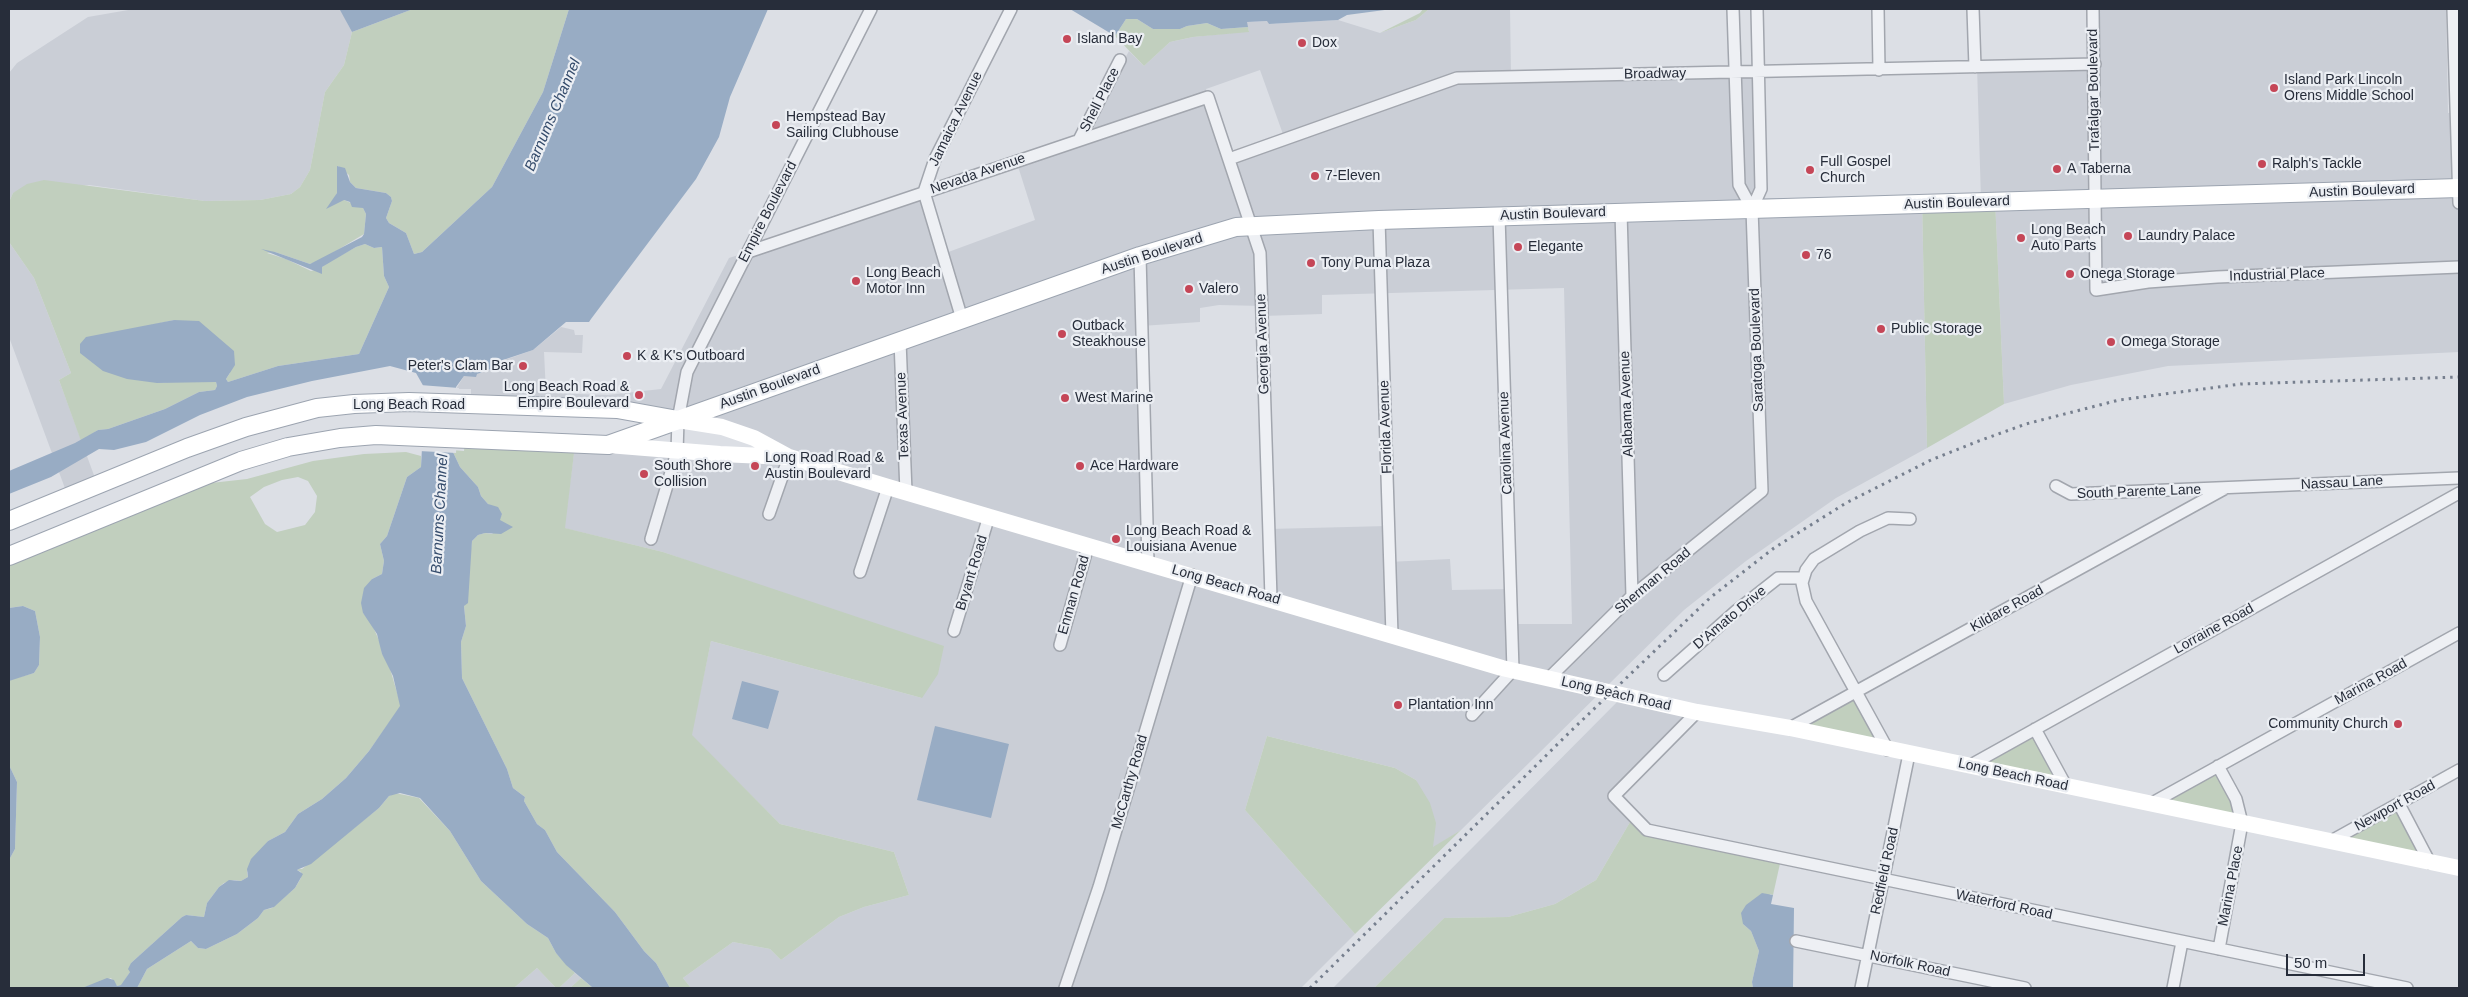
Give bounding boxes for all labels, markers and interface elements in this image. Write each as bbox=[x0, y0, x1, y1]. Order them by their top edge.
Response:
street label: Trafalgar Boulevard bbox=[2085, 29, 2103, 151]
place label: Island Bay bbox=[1077, 31, 1142, 47]
marker: Island Bay bbox=[1061, 33, 1073, 45]
place label: Dox bbox=[1312, 35, 1337, 51]
marker: Dox bbox=[1296, 37, 1308, 49]
water label: Barnums Channel bbox=[521, 56, 585, 174]
street label: Shell Place bbox=[1077, 65, 1123, 135]
street label: Broadway bbox=[1624, 65, 1686, 83]
street label: Jamaica Avenue bbox=[926, 69, 986, 169]
place label: Island Park Lincoln Orens Middle School bbox=[2284, 72, 2414, 104]
marker: Island Park Lincoln Orens Middle School bbox=[2268, 82, 2280, 94]
place label: Hempstead Bay Sailing Clubhouse bbox=[786, 109, 899, 142]
marker: Hempstead Bay Sailing Clubhouse bbox=[770, 119, 782, 131]
street label: Nevada Avenue bbox=[928, 150, 1028, 198]
place label: Full Gospel Church bbox=[1820, 154, 1891, 186]
place label: Ralph's Tackle bbox=[2272, 156, 2362, 172]
marker: Ralph's Tackle bbox=[2256, 158, 2268, 170]
street label: Empire Boulevard bbox=[735, 159, 801, 265]
place label: A Taberna bbox=[2067, 161, 2131, 177]
marker: A Taberna bbox=[2051, 163, 2063, 175]
marker: Full Gospel Church bbox=[1804, 164, 1816, 176]
place label: 7-Eleven bbox=[1325, 168, 1380, 184]
marker: 7-Eleven bbox=[1309, 170, 1321, 182]
street label: Austin Boulevard bbox=[2309, 181, 2415, 201]
street label: Austin Boulevard bbox=[1904, 193, 2010, 213]
street label: Austin Boulevard bbox=[1500, 204, 1606, 224]
place label: Long Beach Auto Parts bbox=[2031, 222, 2106, 254]
place label: Laundry Palace bbox=[2138, 228, 2235, 244]
street label: Austin Boulevard bbox=[1099, 230, 1205, 278]
marker: Laundry Palace bbox=[2122, 230, 2134, 242]
marker: Long Beach Auto Parts bbox=[2015, 232, 2027, 244]
place label: Elegante bbox=[1528, 239, 1583, 255]
marker: Elegante bbox=[1512, 241, 1524, 253]
place label: 76 bbox=[1816, 247, 1832, 263]
marker: 76 bbox=[1800, 249, 1812, 261]
place label: Tony Puma Plaza bbox=[1321, 255, 1430, 271]
marker: Tony Puma Plaza bbox=[1305, 257, 1317, 269]
place label: Long Beach Motor Inn bbox=[866, 265, 941, 298]
street label: Industrial Place bbox=[2229, 265, 2325, 285]
place label: Onega Storage bbox=[2080, 266, 2175, 282]
marker: Onega Storage bbox=[2064, 268, 2076, 280]
marker: Long Beach Motor Inn bbox=[850, 275, 862, 287]
place label: Valero bbox=[1199, 281, 1238, 297]
marker: Valero bbox=[1183, 283, 1195, 295]
street label: Saratoga Boulevard bbox=[1746, 288, 1768, 412]
street label: Georgia Avenue bbox=[1253, 293, 1273, 395]
place label: Outback Steakhouse bbox=[1072, 318, 1146, 351]
place label: Public Storage bbox=[1891, 321, 1982, 337]
marker: Public Storage bbox=[1875, 323, 1887, 335]
marker: Outback Steakhouse bbox=[1056, 328, 1068, 340]
place label: Omega Storage bbox=[2121, 334, 2220, 350]
marker: Omega Storage bbox=[2105, 336, 2117, 348]
place label: K & K's Outboard bbox=[637, 348, 745, 364]
marker: K & K's Outboard bbox=[621, 350, 633, 362]
street label: Alabama Avenue bbox=[1617, 351, 1637, 457]
place label: Peter's Clam Bar bbox=[408, 358, 513, 374]
marker: Peter's Clam Bar bbox=[517, 360, 529, 372]
street label: Austin Boulevard bbox=[717, 361, 823, 413]
street label: Texas Avenue bbox=[893, 372, 913, 460]
place label: Long Beach Road & Empire Boulevard bbox=[504, 379, 629, 412]
street label: Florida Avenue bbox=[1376, 380, 1396, 474]
marker: Long Beach Road & Empire Boulevard bbox=[633, 389, 645, 401]
place label: West Marine bbox=[1075, 390, 1153, 406]
street label: Carolina Avenue bbox=[1496, 391, 1516, 495]
marker: West Marine bbox=[1059, 392, 1071, 404]
street label: Long Beach Road bbox=[353, 397, 465, 413]
place label: Long Road Road & Austin Boulevard bbox=[765, 450, 884, 482]
water label: Barnums Channel bbox=[428, 454, 452, 574]
place label: South Shore Collision bbox=[654, 458, 732, 491]
place label: Ace Hardware bbox=[1090, 458, 1179, 474]
marker: Long Road Road & Austin Boulevard bbox=[749, 460, 761, 472]
marker: Ace Hardware bbox=[1074, 460, 1086, 472]
marker: South Shore Collision bbox=[638, 468, 650, 480]
street label: Nassau Lane bbox=[2300, 472, 2384, 494]
street label: South Parente Lane bbox=[2076, 481, 2202, 503]
place label: Long Beach Road & Louisiana Avenue bbox=[1126, 523, 1251, 556]
street label: Bryant Road bbox=[953, 533, 991, 613]
marker: Long Beach Road & Louisiana Avenue bbox=[1110, 533, 1122, 545]
street label: Sherman Road bbox=[1612, 544, 1694, 618]
street label: Enman Road bbox=[1055, 553, 1093, 637]
street label: Long Beach Road bbox=[1170, 561, 1282, 609]
street label: Kildare Road bbox=[1968, 582, 2046, 636]
street label: D'Amato Drive bbox=[1690, 583, 1770, 653]
street label: Lorraine Road bbox=[2171, 600, 2257, 658]
street label: Marina Road bbox=[2332, 655, 2410, 709]
street label: Long Beach Road bbox=[1560, 673, 1672, 715]
place label: Plantation Inn bbox=[1408, 697, 1494, 713]
marker: Plantation Inn bbox=[1392, 699, 1404, 711]
place label: Community Church bbox=[2268, 716, 2388, 732]
marker: Community Church bbox=[2392, 718, 2404, 730]
street label: McCarthy Road bbox=[1109, 733, 1151, 831]
street label: Long Beach Road bbox=[1956, 755, 2070, 795]
street label: Newport Road bbox=[2352, 777, 2438, 835]
street label: Redfield Road bbox=[1868, 826, 1902, 916]
street label: Marina Place bbox=[2215, 844, 2247, 928]
street label: Waterford Road bbox=[1954, 887, 2054, 923]
scale bar bbox=[2288, 944, 2367, 976]
street label: Norfolk Road bbox=[1868, 947, 1952, 981]
text: 50 m bbox=[2294, 954, 2327, 971]

